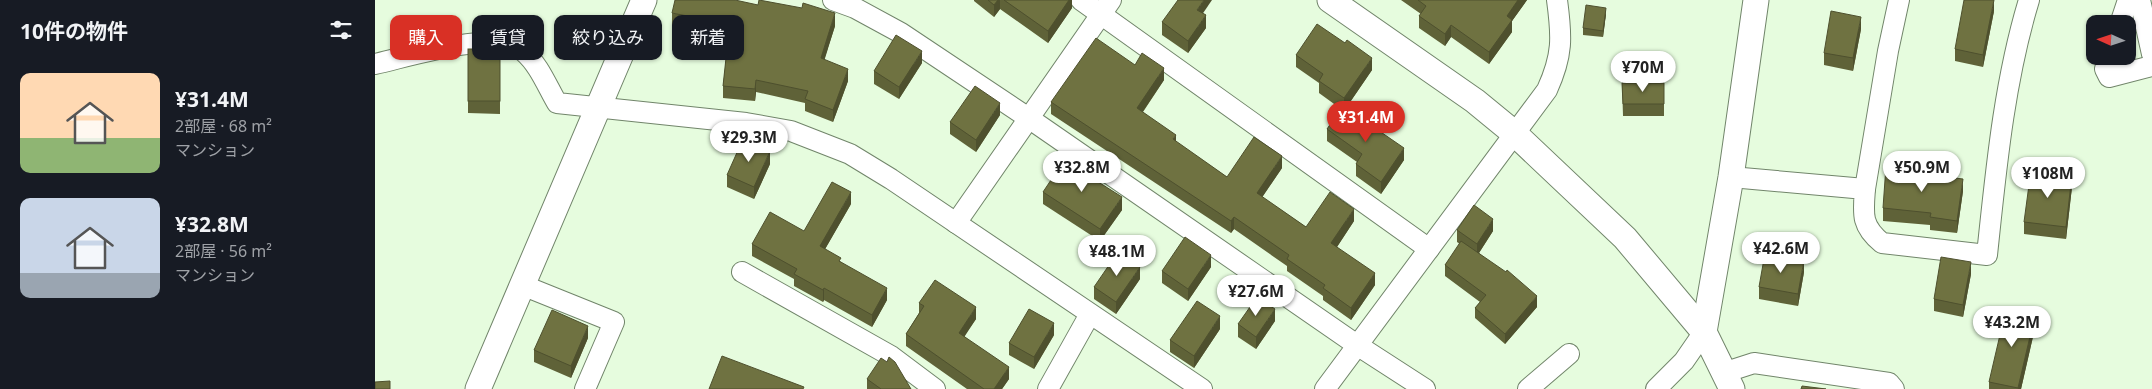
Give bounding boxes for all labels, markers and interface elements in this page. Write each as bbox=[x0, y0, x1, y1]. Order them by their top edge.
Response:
chip: 購入 bbox=[390, 15, 462, 60]
chip: 賃貸 bbox=[472, 15, 544, 60]
chip: 絞り込み bbox=[554, 15, 662, 60]
chip: 新着 bbox=[672, 15, 744, 60]
north arrow bbox=[2086, 15, 2136, 65]
map controls bbox=[2086, 15, 2136, 65]
icon: filters bbox=[327, 16, 355, 44]
text: 10件の物件 bbox=[20, 17, 128, 45]
pin: ¥70M bbox=[1613, 51, 1673, 93]
text: ¥70M bbox=[1622, 56, 1664, 78]
text: ¥31.4M bbox=[175, 85, 249, 113]
icon: home bbox=[60, 93, 120, 153]
pin: ¥31.4M bbox=[1325, 100, 1407, 143]
text: ¥31.4M bbox=[1338, 106, 1394, 128]
text: 2部屋 · 68 m² bbox=[175, 115, 272, 137]
pin: ¥29.3M bbox=[708, 120, 790, 163]
text: ¥29.3M bbox=[721, 126, 777, 148]
text: マンション bbox=[175, 139, 255, 161]
pin: ¥32.8M bbox=[1041, 150, 1123, 193]
pin: ¥50.9M bbox=[1881, 150, 1963, 193]
text: ¥32.8M bbox=[1054, 156, 1110, 178]
text: ¥50.9M bbox=[1894, 156, 1950, 178]
pin: ¥108M bbox=[2013, 156, 2083, 199]
text: ¥108M bbox=[2022, 162, 2074, 184]
text: ¥32.8M bbox=[175, 210, 249, 238]
icon: home bbox=[60, 218, 120, 278]
pin: ¥42.6M bbox=[1740, 232, 1822, 274]
pin: ¥48.1M bbox=[1076, 234, 1158, 277]
text: ¥42.6M bbox=[1753, 237, 1809, 259]
text: 2部屋 · 56 m² bbox=[175, 240, 272, 262]
text: ¥48.1M bbox=[1089, 240, 1145, 262]
text: マンション bbox=[175, 264, 255, 286]
pin: ¥27.6M bbox=[1215, 274, 1297, 317]
text: ¥27.6M bbox=[1228, 280, 1284, 302]
pin: ¥43.2M bbox=[1971, 306, 2053, 348]
text: ¥43.2M bbox=[1984, 311, 2040, 333]

